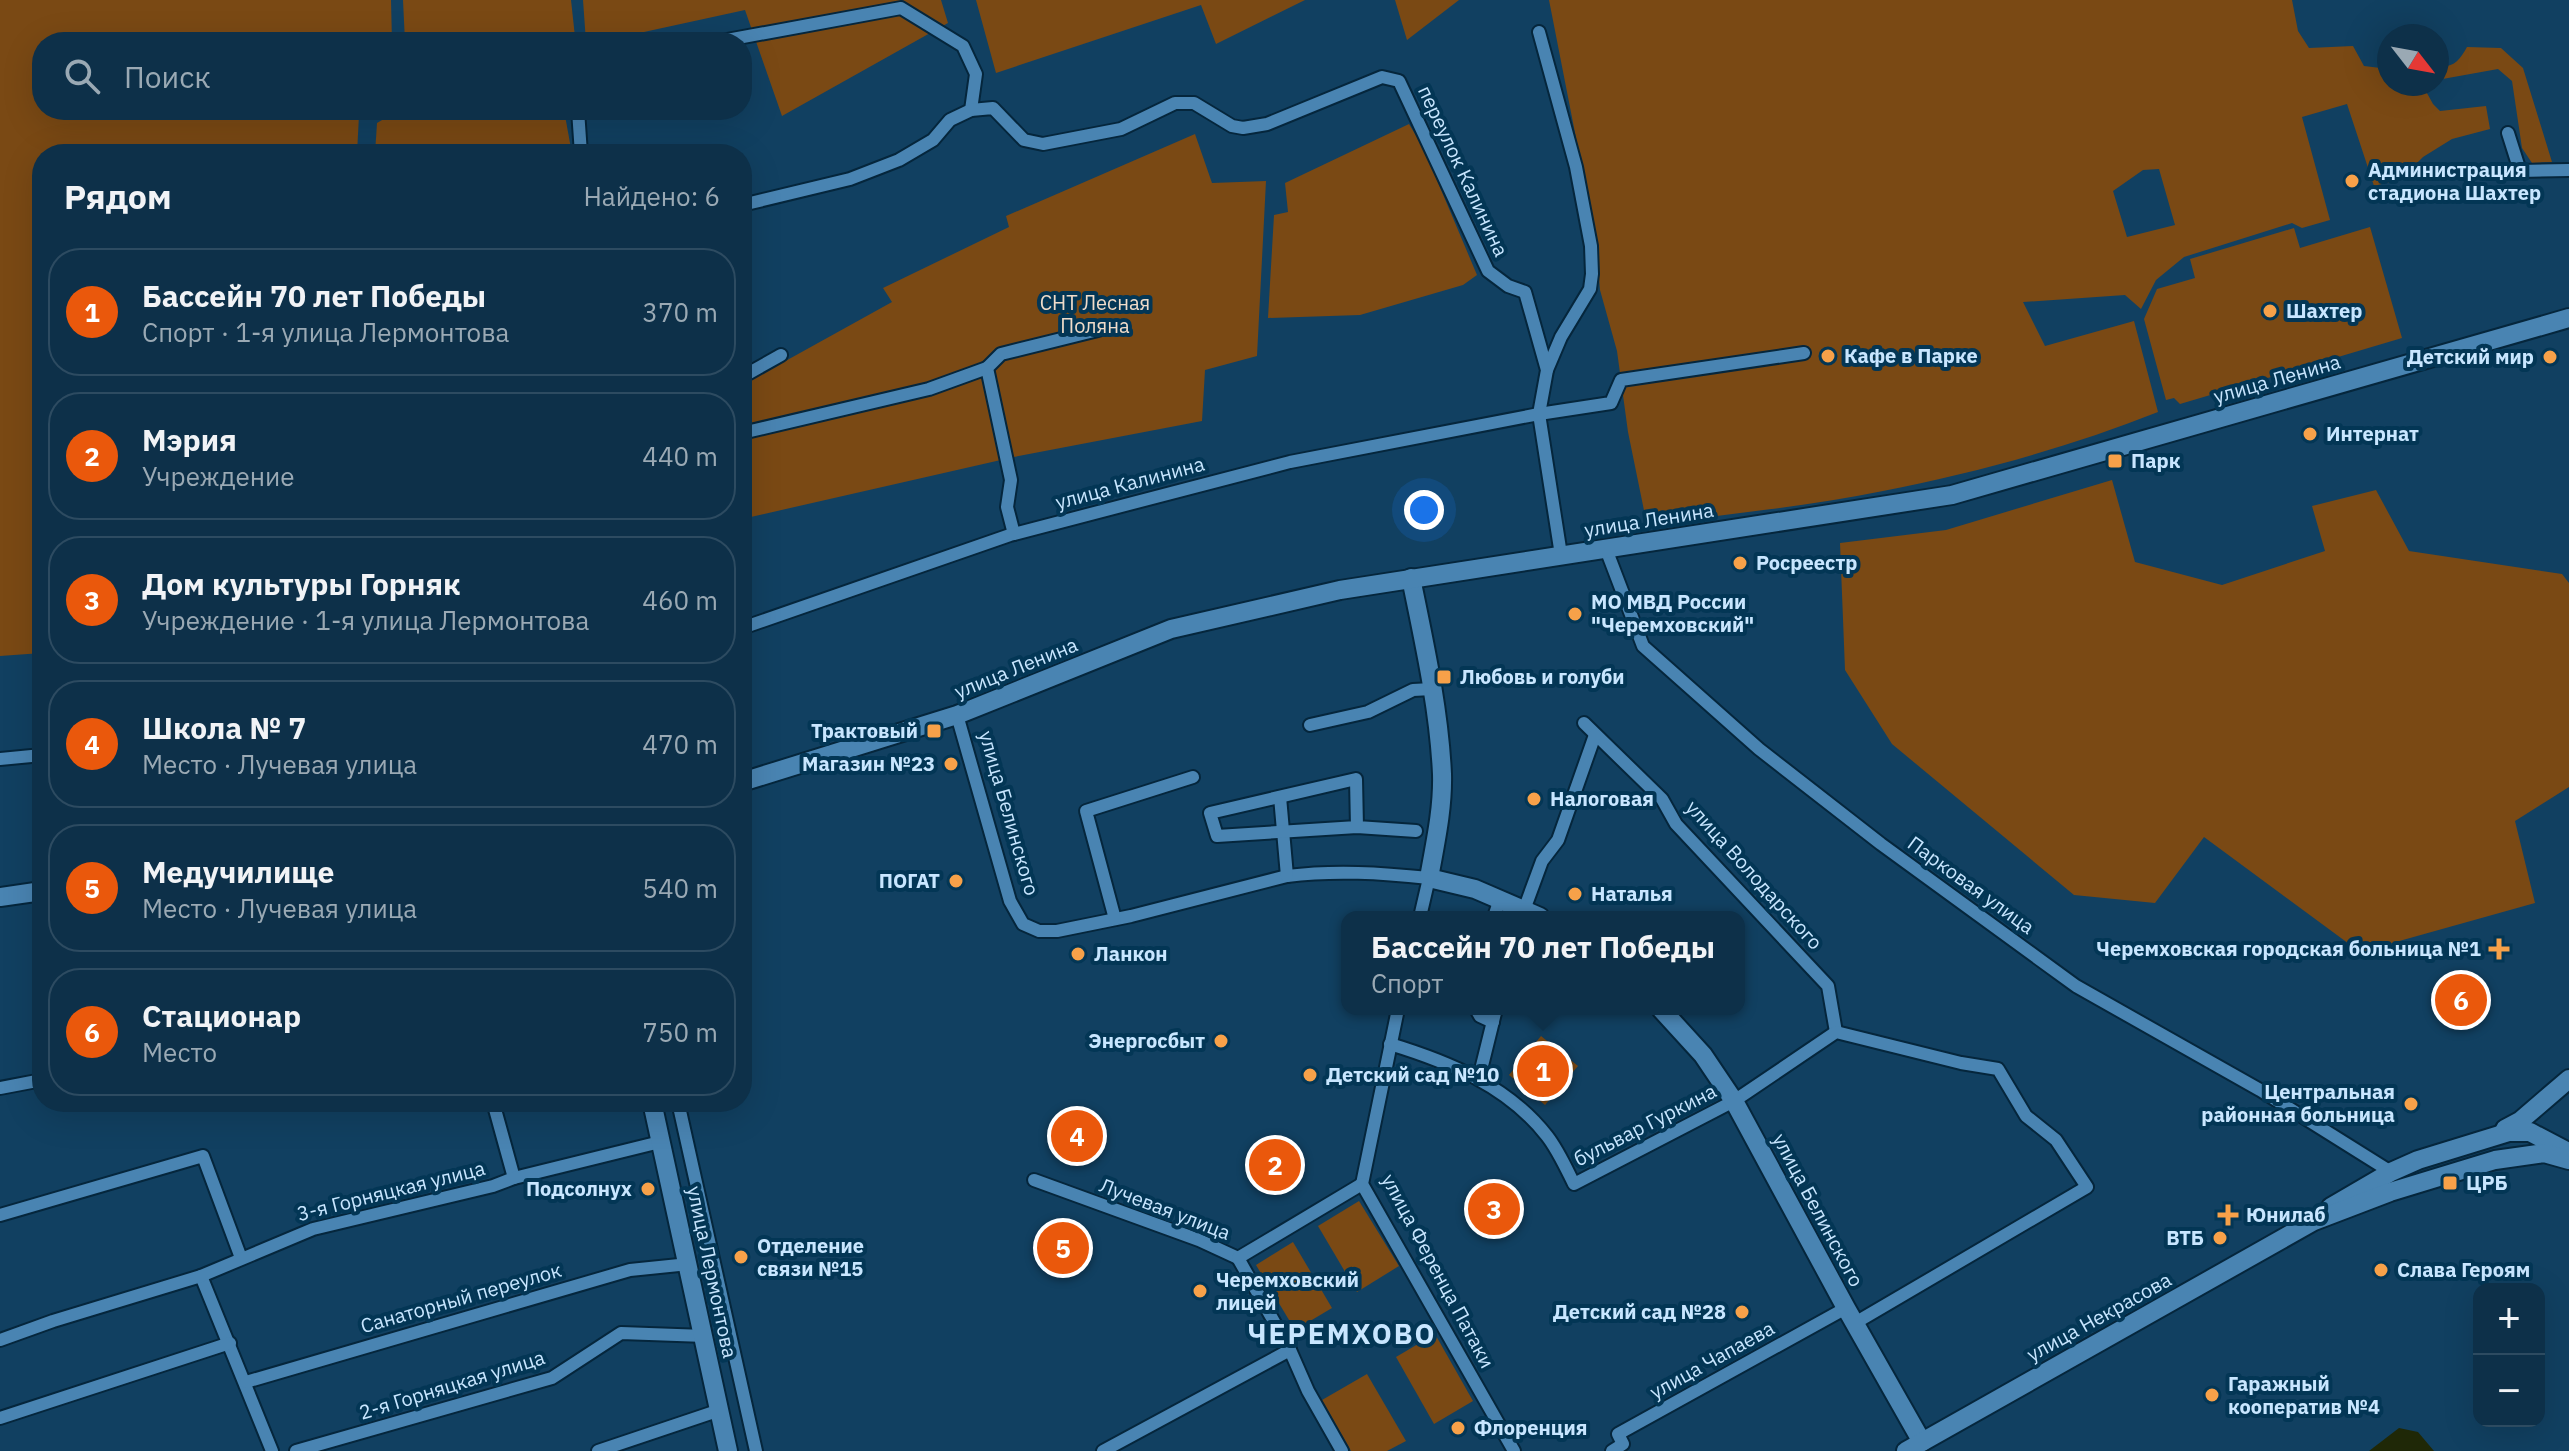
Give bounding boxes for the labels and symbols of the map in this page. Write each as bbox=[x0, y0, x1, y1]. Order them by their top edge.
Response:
north arrow bbox=[2377, 24, 2449, 96]
street label: переулок Калинина bbox=[1412, 81, 1515, 261]
place label: Администрация стадиона Шахтер bbox=[2368, 156, 2541, 206]
marker: Администрация стадиона Шахтер bbox=[2343, 172, 2361, 190]
park label: СНТ Лесная Поляна bbox=[1040, 289, 1150, 339]
place label: Шахтер bbox=[2286, 297, 2362, 324]
marker: Шахтер bbox=[2261, 302, 2279, 320]
place label: Кафе в Парке bbox=[1844, 342, 1978, 369]
place label: Детский мир bbox=[2407, 343, 2534, 370]
marker: Кафе в Парке bbox=[1819, 347, 1837, 365]
street label: улица Ленина bbox=[2210, 347, 2344, 410]
marker: Детский мир bbox=[2541, 348, 2559, 366]
place label: Интернат bbox=[2326, 420, 2419, 447]
marker: Интернат bbox=[2301, 425, 2319, 443]
place label: Парк bbox=[2131, 447, 2181, 474]
street label: улица Калинина bbox=[1052, 450, 1208, 515]
marker: Парк bbox=[2106, 452, 2124, 470]
your location bbox=[1404, 490, 1444, 530]
street label: улица Ленина bbox=[1582, 496, 1716, 543]
place label: Росреестр bbox=[1756, 549, 1857, 576]
marker: Росреестр bbox=[1731, 554, 1749, 572]
place label: МО МВД России "Черемховский" bbox=[1591, 588, 1754, 638]
marker: МО МВД России "Черемховский" bbox=[1566, 605, 1584, 623]
street label: улица Ленина bbox=[950, 630, 1082, 705]
place label: Любовь и голуби bbox=[1460, 663, 1625, 690]
marker: Любовь и голуби bbox=[1435, 668, 1453, 686]
place label: Трактовый bbox=[811, 717, 918, 744]
marker: Трактовый bbox=[925, 722, 943, 740]
street label: улица Белинского bbox=[973, 727, 1046, 898]
place label: Магазин №23 bbox=[802, 750, 935, 777]
marker: Магазин №23 bbox=[942, 755, 960, 773]
place label: Налоговая bbox=[1550, 785, 1654, 812]
marker: Налоговая bbox=[1525, 790, 1543, 808]
street label: улица Володарского bbox=[1680, 794, 1829, 955]
street label: Парковая улица bbox=[1902, 829, 2040, 940]
place label: ПОГАТ bbox=[879, 867, 940, 894]
marker: ПОГАТ bbox=[947, 872, 965, 890]
place label: Наталья bbox=[1591, 880, 1673, 907]
marker: Наталья bbox=[1566, 885, 1584, 903]
place label: Черемховская городская больница №1 bbox=[2096, 935, 2481, 962]
marker: Черемховская городская больница №1 bbox=[2488, 938, 2510, 960]
place label: Ланкон bbox=[1094, 940, 1168, 967]
marker: Ланкон bbox=[1069, 945, 1087, 963]
pin: 6 bbox=[2435, 970, 2487, 1030]
place label: Энергосбыт bbox=[1088, 1027, 1205, 1054]
marker: Энергосбыт bbox=[1212, 1032, 1230, 1050]
pin: 1 bbox=[1517, 1041, 1569, 1101]
place label: Детский сад №10 bbox=[1326, 1061, 1499, 1088]
marker: Детский сад №10 bbox=[1301, 1066, 1319, 1084]
street label: бульвар Гуркина bbox=[1569, 1077, 1721, 1172]
place label: Центральная районная больница bbox=[2201, 1078, 2395, 1128]
marker: Центральная районная больница bbox=[2402, 1095, 2420, 1113]
pin: 4 bbox=[1051, 1106, 1103, 1166]
street label: улица Белинского bbox=[1767, 1128, 1870, 1291]
pin: 2 bbox=[1249, 1135, 1301, 1195]
street label: 3-я Горняцкая улица bbox=[294, 1154, 488, 1227]
street label: улица Ференца Патаки bbox=[1376, 1169, 1501, 1373]
place label: ЦРБ bbox=[2466, 1169, 2508, 1196]
street label: Лучевая улица bbox=[1096, 1171, 1235, 1246]
marker: ЦРБ bbox=[2441, 1174, 2459, 1192]
place label: Подсолнух bbox=[526, 1175, 632, 1202]
pin: 3 bbox=[1468, 1179, 1520, 1239]
marker: Подсолнух bbox=[639, 1180, 657, 1198]
street label: улица Лермонтова bbox=[681, 1183, 744, 1361]
place label: Юнилаб bbox=[2246, 1201, 2326, 1228]
marker: Юнилаб bbox=[2217, 1204, 2239, 1226]
pin: 5 bbox=[1037, 1218, 1089, 1278]
place label: ВТБ bbox=[2166, 1224, 2204, 1251]
marker: ВТБ bbox=[2211, 1229, 2229, 1247]
place label: Отделение связи №15 bbox=[757, 1232, 864, 1282]
marker: Отделение связи №15 bbox=[732, 1248, 750, 1266]
street label: Санаторный переулок bbox=[357, 1256, 565, 1339]
place label: Слава Героям bbox=[2397, 1256, 2530, 1283]
marker: Слава Героям bbox=[2372, 1261, 2390, 1279]
street label: улица Некрасова bbox=[2022, 1265, 2176, 1367]
place label: Черемховский лицей bbox=[1216, 1266, 1359, 1316]
marker: Черемховский лицей bbox=[1191, 1282, 1209, 1300]
place label: Детский сад №28 bbox=[1553, 1298, 1726, 1325]
marker: Детский сад №28 bbox=[1733, 1303, 1751, 1321]
street label: улица Чапаева bbox=[1645, 1314, 1779, 1405]
district label: ЧЕРЕМХОВО bbox=[1248, 1315, 1436, 1352]
street label: 2-я Горняцкая улица bbox=[356, 1343, 548, 1426]
place label: Гаражный кооператив №4 bbox=[2228, 1370, 2380, 1420]
marker: Гаражный кооператив №4 bbox=[2203, 1386, 2221, 1404]
place label: Флоренция bbox=[1474, 1414, 1587, 1441]
marker: Флоренция bbox=[1449, 1419, 1467, 1437]

